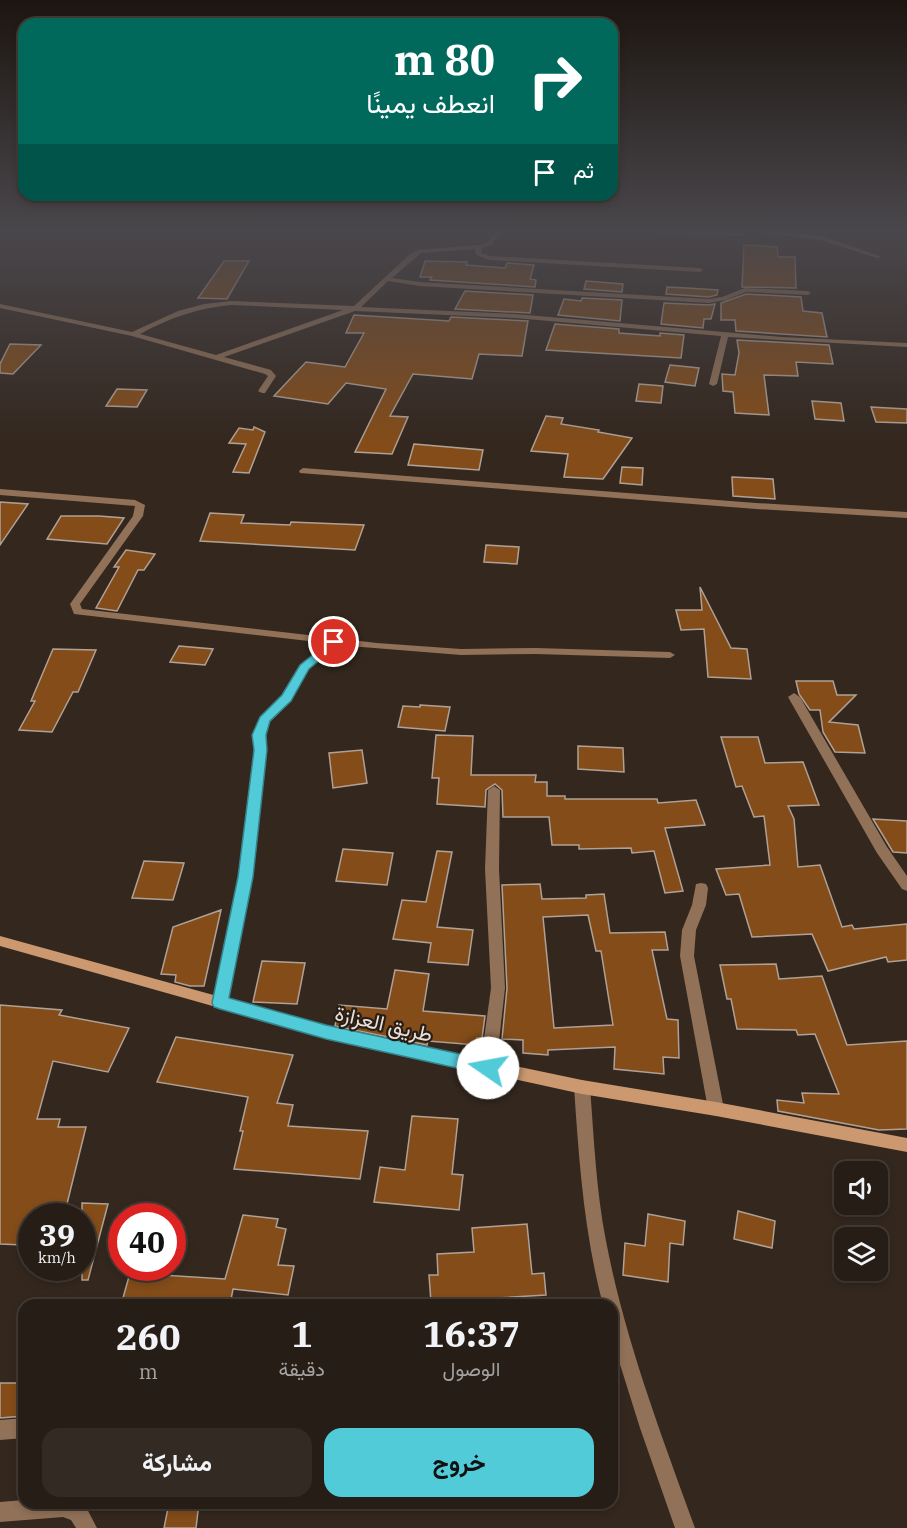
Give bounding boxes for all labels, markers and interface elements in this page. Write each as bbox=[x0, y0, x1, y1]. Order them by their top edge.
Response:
text: 80 m bbox=[394, 32, 495, 87]
icon: right bbox=[516, 42, 594, 120]
text: انعطف يمينًا bbox=[366, 85, 495, 120]
text: ثم bbox=[573, 155, 594, 184]
icon: arrive bbox=[528, 156, 561, 189]
pin bbox=[308, 616, 359, 667]
icon: arrive bbox=[317, 625, 350, 658]
street label: طريق العزازة bbox=[333, 998, 435, 1048]
position arrow bbox=[456, 1036, 520, 1100]
map controls bbox=[834, 1161, 888, 1281]
button: sound bbox=[834, 1161, 888, 1215]
speed limit sign: 40 bbox=[108, 1203, 186, 1281]
text: 39 bbox=[39, 1215, 75, 1254]
button: layers bbox=[834, 1227, 888, 1281]
text: km/h bbox=[38, 1248, 76, 1267]
text: 1 bbox=[291, 1310, 313, 1357]
text: 16:37 bbox=[423, 1310, 520, 1357]
text: 260 bbox=[116, 1313, 181, 1360]
text: دقيقة bbox=[279, 1355, 325, 1382]
text: الوصول bbox=[443, 1355, 500, 1382]
text: m bbox=[139, 1358, 158, 1385]
button: مشاركة bbox=[42, 1428, 312, 1497]
button: خروج bbox=[324, 1428, 594, 1497]

